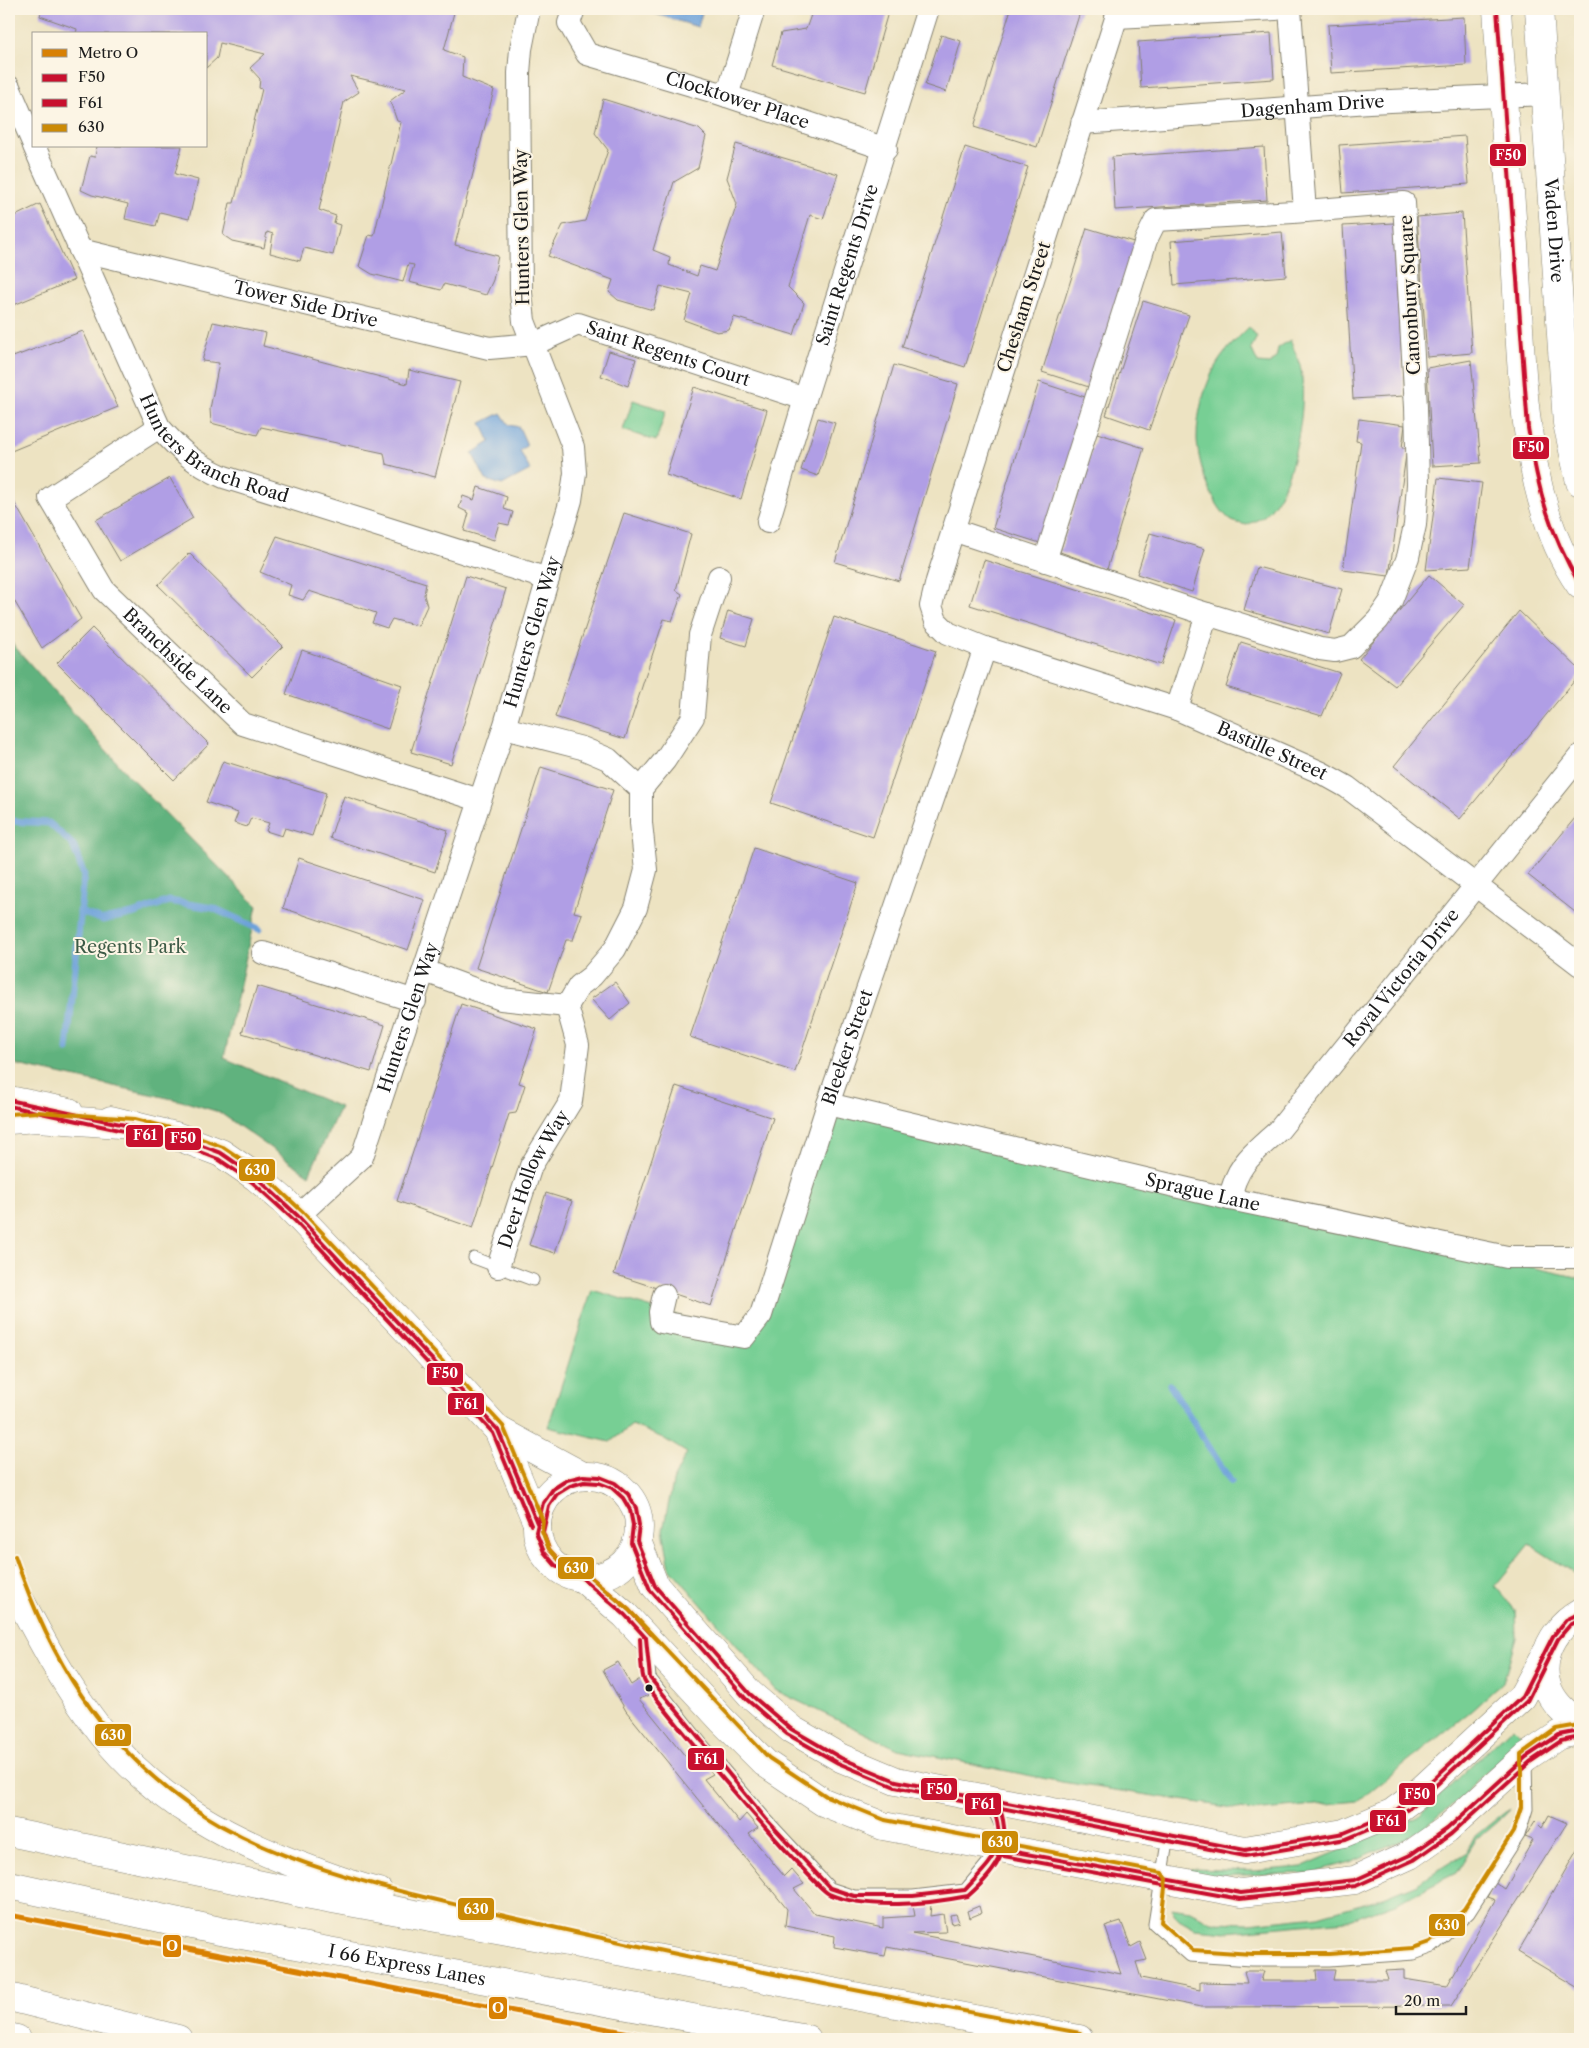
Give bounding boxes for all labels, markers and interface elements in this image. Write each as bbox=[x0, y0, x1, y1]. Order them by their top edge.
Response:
legend bbox=[32, 32, 208, 148]
text: Metro O bbox=[78, 43, 138, 62]
text: F50 bbox=[78, 67, 105, 86]
street label: Clocktower Place bbox=[663, 67, 812, 134]
street label: Dagenham Drive bbox=[1240, 90, 1385, 122]
text: F61 bbox=[78, 93, 103, 112]
text: 630 bbox=[78, 117, 105, 136]
line badge: F50 bbox=[1489, 143, 1527, 167]
text: F50 bbox=[1495, 146, 1521, 164]
street label: Hunters Glen Way bbox=[510, 148, 534, 305]
street label: Vaden Drive bbox=[1539, 176, 1568, 284]
street label: Saint Regents Drive bbox=[812, 182, 883, 348]
street label: Canonbury Square bbox=[1395, 214, 1425, 376]
street label: Chesham Street bbox=[992, 238, 1056, 375]
street label: Tower Side Drive bbox=[231, 276, 380, 332]
street label: Saint Regents Court bbox=[583, 316, 753, 391]
street label: Hunters Branch Road bbox=[135, 390, 291, 508]
line badge: F50 bbox=[1512, 436, 1550, 460]
text: F50 bbox=[1518, 438, 1544, 456]
street label: Hunters Glen Way bbox=[500, 553, 565, 710]
street label: Branchside Lane bbox=[118, 603, 237, 719]
street label: Bastille Street bbox=[1213, 717, 1332, 785]
street label: Royal Victoria Drive bbox=[1339, 904, 1464, 1052]
park label: Regents Park bbox=[74, 936, 188, 958]
street label: Hunters Glen Way bbox=[373, 939, 444, 1095]
street label: Bleeker Street bbox=[817, 986, 878, 1108]
street label: Deer Hollow Way bbox=[494, 1105, 574, 1251]
line badge: F61 bbox=[125, 1124, 164, 1148]
text: F61 bbox=[133, 1126, 158, 1144]
line badge: F50 bbox=[164, 1127, 202, 1151]
text: F50 bbox=[170, 1129, 196, 1147]
line badge: 630 bbox=[238, 1158, 276, 1182]
text: 630 bbox=[244, 1161, 270, 1179]
street label: Sprague Lane bbox=[1143, 1168, 1262, 1216]
line badge: F50 bbox=[426, 1362, 464, 1386]
text: F50 bbox=[432, 1364, 458, 1382]
line badge: F61 bbox=[447, 1392, 485, 1416]
text: F61 bbox=[454, 1395, 479, 1413]
line badge: 630 bbox=[557, 1556, 595, 1580]
text: 630 bbox=[563, 1559, 589, 1577]
unlabelled marker bbox=[644, 1683, 654, 1693]
line badge: 630 bbox=[94, 1723, 132, 1747]
text: 630 bbox=[100, 1726, 126, 1744]
line badge: F61 bbox=[687, 1747, 725, 1771]
text: F61 bbox=[694, 1750, 719, 1768]
line badge: F50 bbox=[920, 1777, 958, 1801]
text: F50 bbox=[926, 1780, 952, 1798]
line badge: F50 bbox=[1398, 1782, 1436, 1806]
text: F50 bbox=[1404, 1785, 1430, 1803]
line badge: F61 bbox=[964, 1792, 1002, 1816]
text: F61 bbox=[971, 1795, 996, 1813]
line badge: F61 bbox=[1369, 1809, 1407, 1833]
text: F61 bbox=[1376, 1812, 1401, 1830]
line badge: 630 bbox=[981, 1830, 1019, 1854]
text: 630 bbox=[987, 1833, 1013, 1851]
line badge: 630 bbox=[457, 1897, 495, 1921]
text: 630 bbox=[463, 1900, 489, 1918]
line badge: 630 bbox=[1428, 1913, 1466, 1937]
text: 630 bbox=[1434, 1916, 1460, 1934]
line badge: O bbox=[162, 1934, 182, 1958]
text: O bbox=[166, 1937, 178, 1955]
street label: I 66 Express Lanes bbox=[326, 1940, 488, 1991]
scale bar bbox=[1396, 1983, 1466, 2015]
text: 20 m bbox=[1404, 1991, 1440, 2010]
line badge: O bbox=[488, 1996, 508, 2020]
text: O bbox=[492, 1999, 504, 2017]

